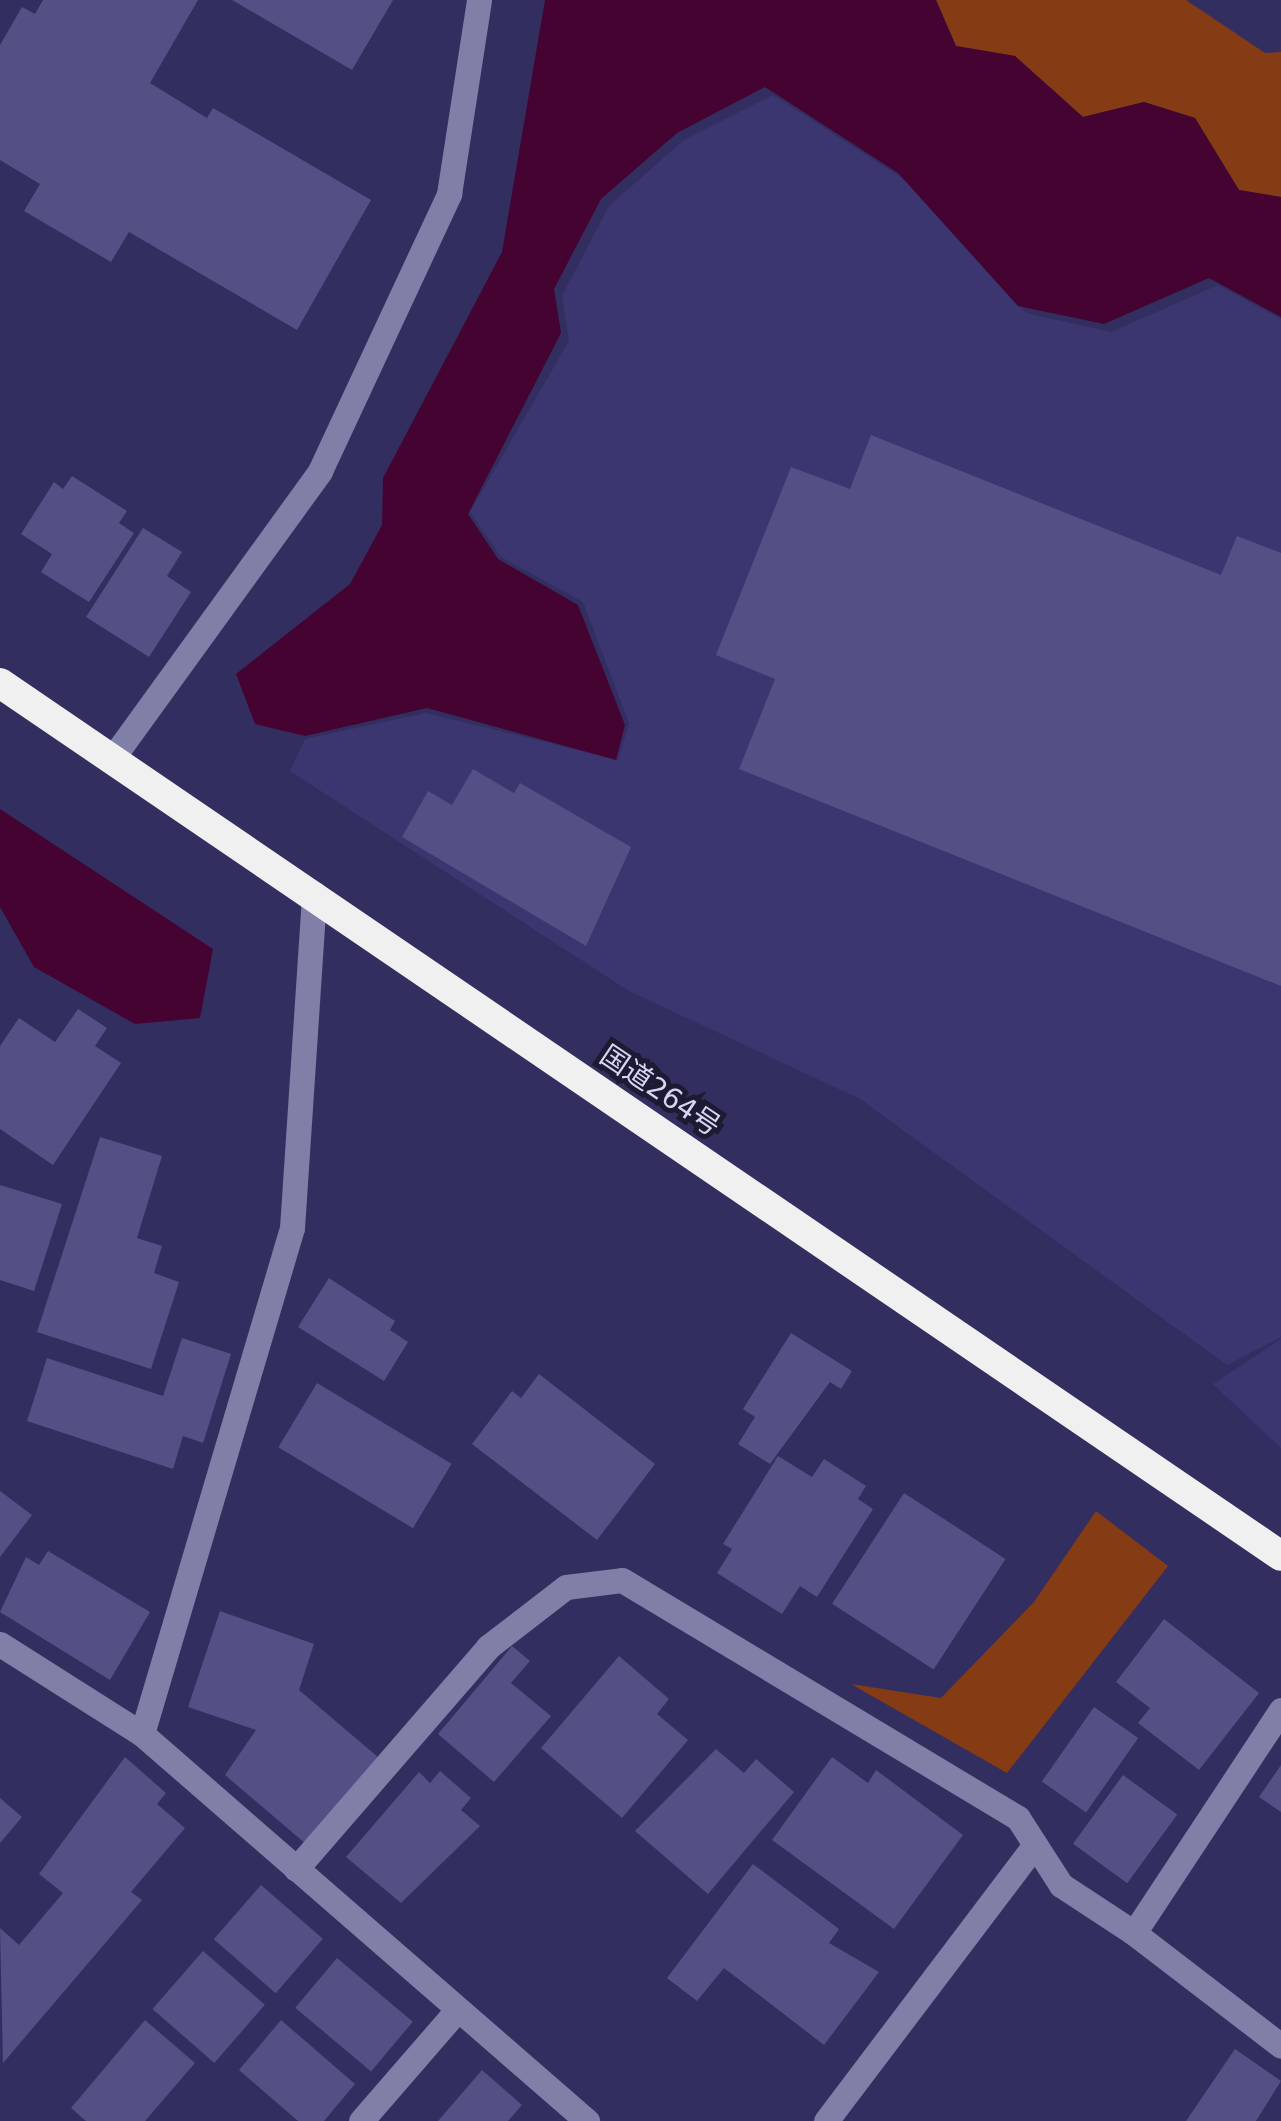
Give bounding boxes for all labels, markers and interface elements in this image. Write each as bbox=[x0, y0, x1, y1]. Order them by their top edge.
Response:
street label: 国道264号 bbox=[594, 1039, 726, 1143]

